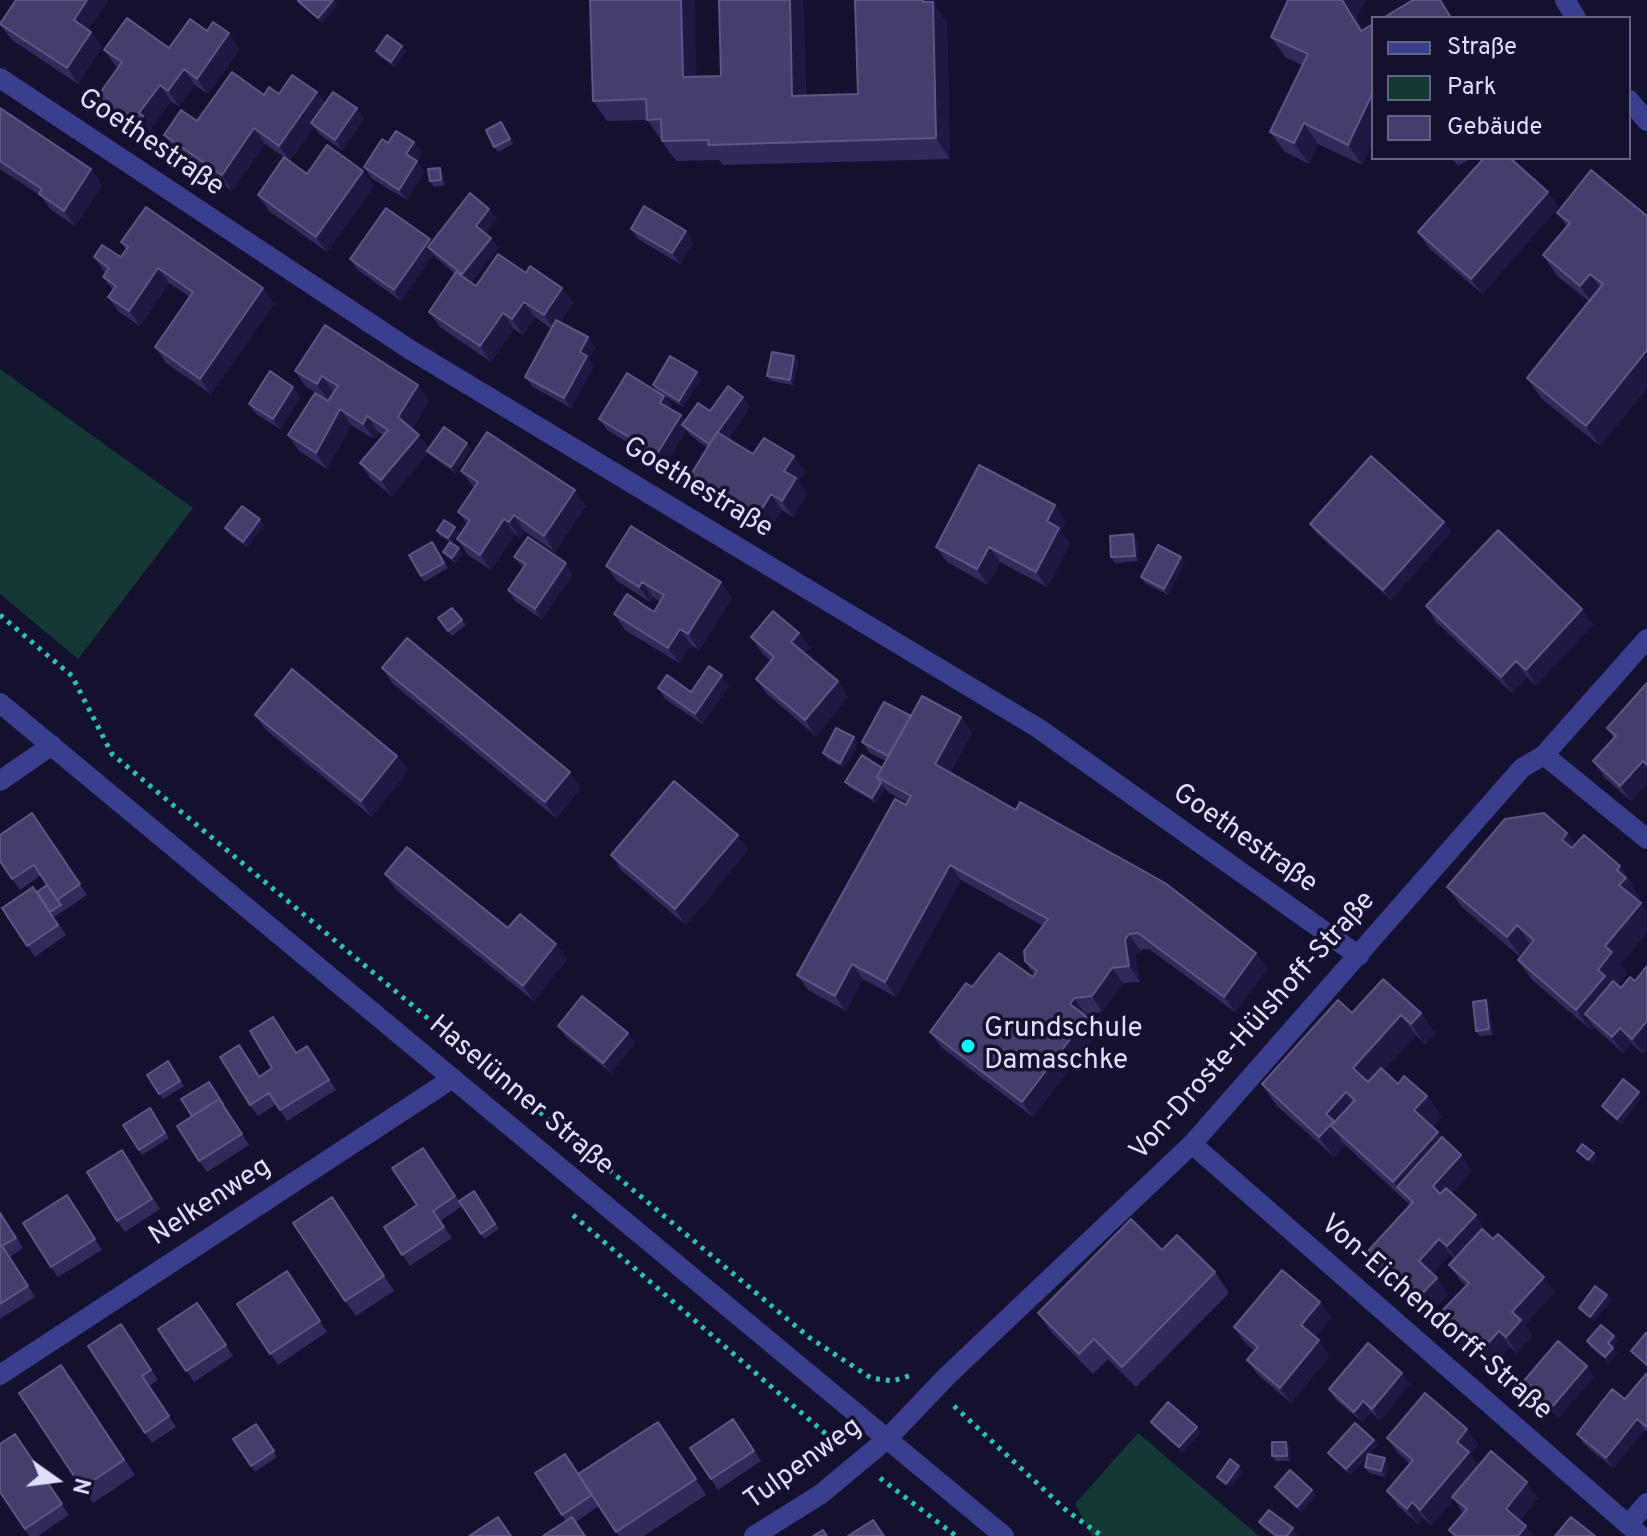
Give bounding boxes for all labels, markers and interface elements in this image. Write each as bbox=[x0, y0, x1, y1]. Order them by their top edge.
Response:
legend bbox=[1371, 16, 1631, 160]
text: Straße bbox=[1447, 33, 1517, 63]
text: Park bbox=[1447, 73, 1497, 103]
street label: Goethestraße bbox=[71, 83, 229, 205]
text: Gebäude bbox=[1447, 113, 1542, 143]
street label: Goethestraße bbox=[616, 431, 778, 547]
street label: Goethestraße bbox=[1165, 778, 1323, 902]
street label: Von-Droste-Hülshoff-Straße bbox=[1124, 885, 1384, 1169]
street label: Haselünner Straße bbox=[421, 1010, 619, 1184]
place label: Grundschule Damaschke bbox=[984, 1013, 1143, 1079]
marker: Grundschule Damaschke bbox=[959, 1037, 977, 1055]
street label: Nelkenweg bbox=[144, 1151, 278, 1255]
street label: Von-Eichendorff-Straße bbox=[1312, 1209, 1558, 1429]
street label: Tulpenweg bbox=[739, 1411, 869, 1519]
north arrow bbox=[16, 1440, 96, 1520]
text: N bbox=[65, 1475, 95, 1497]

